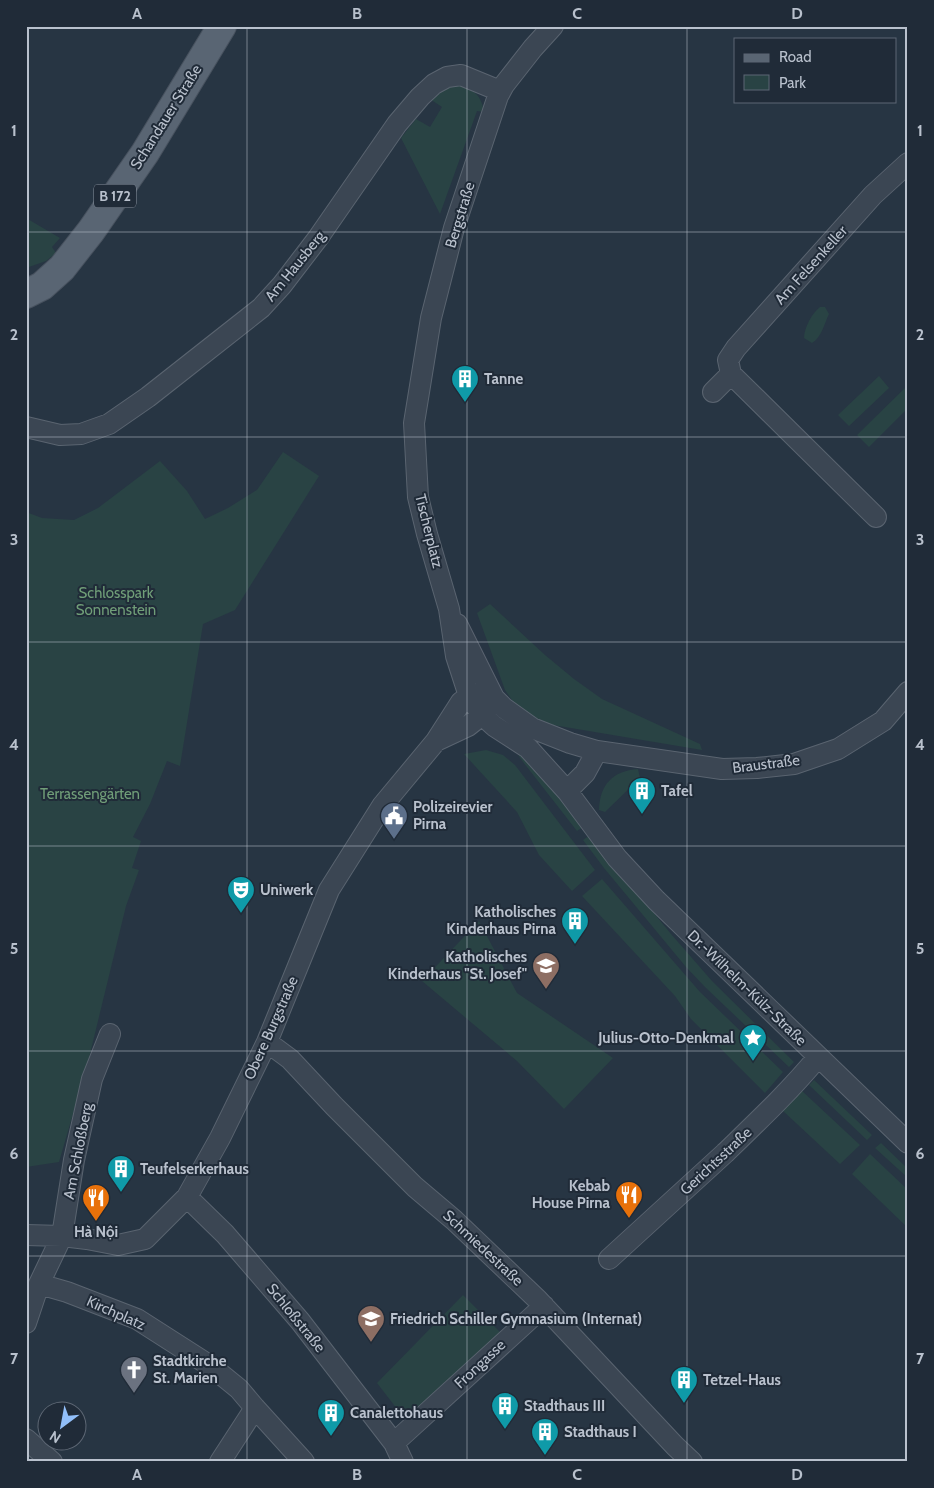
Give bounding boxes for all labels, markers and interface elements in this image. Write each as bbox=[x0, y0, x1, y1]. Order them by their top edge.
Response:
text: A bbox=[132, 4, 142, 23]
text: B bbox=[352, 4, 362, 23]
text: C bbox=[572, 4, 582, 23]
text: D bbox=[791, 4, 803, 23]
legend bbox=[734, 38, 896, 102]
text: Road bbox=[779, 48, 812, 66]
street label: Schandauer Straße bbox=[127, 61, 206, 173]
text: Park bbox=[779, 74, 806, 92]
text: 1 bbox=[11, 121, 17, 140]
text: 1 bbox=[917, 121, 923, 140]
street label: Bergstraße bbox=[441, 179, 479, 250]
road number: B 172 bbox=[94, 185, 136, 208]
street label: Am Felsenkeller bbox=[771, 222, 851, 308]
street label: Am Hausberg bbox=[261, 227, 329, 305]
text: 2 bbox=[10, 325, 18, 344]
text: 2 bbox=[916, 325, 924, 344]
building icon: Tanne bbox=[450, 364, 480, 403]
place label: Tanne bbox=[484, 370, 524, 388]
street label: Tischerplatz bbox=[411, 492, 447, 570]
text: 3 bbox=[10, 530, 18, 549]
text: 3 bbox=[916, 530, 924, 549]
park label: Schlosspark Sonnenstein bbox=[76, 584, 156, 619]
text: 4 bbox=[9, 735, 19, 754]
text: 4 bbox=[915, 735, 925, 754]
street label: Braustraße bbox=[731, 751, 801, 777]
building icon: Tafel bbox=[627, 776, 657, 815]
place label: Tafel bbox=[661, 782, 693, 800]
park label: Terrassengärten bbox=[40, 785, 140, 803]
place label: Polizeirevier Pirna bbox=[413, 798, 492, 833]
public building icon: Polizeirevier Pirna bbox=[379, 801, 409, 840]
theatre icon: Uniwerk bbox=[226, 875, 256, 914]
place label: Uniwerk bbox=[260, 881, 314, 899]
place label: Katholisches Kinderhaus Pirna bbox=[446, 903, 557, 938]
building icon: Katholisches Kinderhaus Pirna bbox=[560, 906, 590, 945]
street label: Dr.-Wilhelm-Külz-Straße bbox=[684, 927, 810, 1050]
text: 5 bbox=[10, 939, 18, 958]
text: 5 bbox=[916, 939, 924, 958]
place label: Katholisches Kinderhaus "St. Josef" bbox=[388, 948, 527, 983]
school or university icon: Katholisches Kinderhaus "St. Josef" bbox=[531, 951, 561, 990]
street label: Obere Burgstraße bbox=[240, 973, 302, 1082]
place icon: Julius-Otto-Denkmal bbox=[738, 1023, 768, 1062]
place label: Julius-Otto-Denkmal bbox=[597, 1029, 734, 1047]
street label: Am Schloßberg bbox=[60, 1101, 96, 1201]
street label: Gerichtsstraße bbox=[677, 1123, 756, 1199]
text: 6 bbox=[10, 1144, 19, 1163]
text: 6 bbox=[916, 1144, 925, 1163]
building icon: Teufelserkerhaus bbox=[106, 1154, 136, 1193]
place label: Teufelserkerhaus bbox=[140, 1160, 249, 1178]
place label: Kebab House Pirna bbox=[532, 1177, 611, 1212]
restaurant icon: Kebab House Pirna bbox=[614, 1180, 644, 1219]
restaurant icon: Hà Nội bbox=[81, 1183, 111, 1222]
street label: Schmiedestraße bbox=[439, 1206, 527, 1290]
place label: Hà Nội bbox=[74, 1223, 118, 1241]
street label: Schloßstraße bbox=[263, 1280, 329, 1356]
street label: Kirchplatz bbox=[84, 1292, 148, 1334]
school or university icon: Friedrich Schiller Gymnasium (Internat) bbox=[356, 1304, 386, 1343]
place label: Friedrich Schiller Gymnasium (Internat) bbox=[390, 1310, 642, 1328]
street label: Frongasse bbox=[451, 1336, 509, 1392]
text: 7 bbox=[10, 1349, 19, 1368]
text: 7 bbox=[916, 1349, 925, 1368]
place label: Stadtkirche St. Marien bbox=[153, 1352, 227, 1387]
church icon: Stadtkirche St. Marien bbox=[119, 1355, 149, 1394]
building icon: Tetzel-Haus bbox=[669, 1365, 699, 1404]
place label: Tetzel-Haus bbox=[703, 1371, 781, 1389]
building icon: Stadthaus III bbox=[490, 1391, 520, 1430]
place label: Stadthaus III bbox=[524, 1397, 605, 1415]
building icon: Canalettohaus bbox=[316, 1398, 346, 1437]
north arrow bbox=[38, 1400, 88, 1450]
place label: Canalettohaus bbox=[350, 1404, 443, 1422]
building icon: Stadthaus I bbox=[530, 1417, 560, 1456]
place label: Stadthaus I bbox=[564, 1423, 637, 1441]
text: N bbox=[46, 1427, 64, 1447]
text: A bbox=[132, 1465, 142, 1484]
text: B bbox=[352, 1465, 362, 1484]
text: C bbox=[572, 1465, 582, 1484]
text: D bbox=[791, 1465, 803, 1484]

